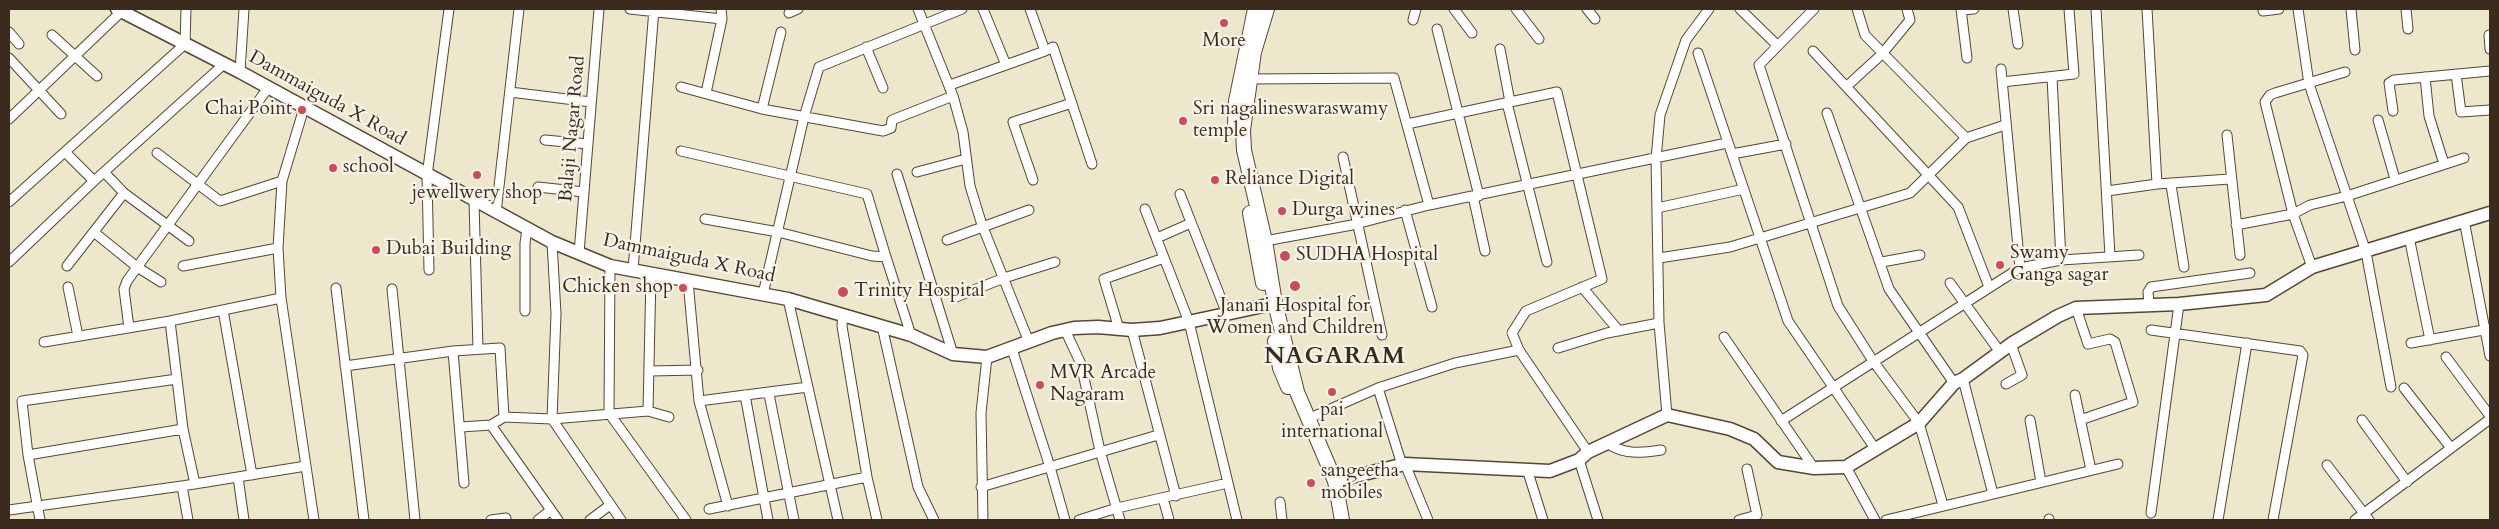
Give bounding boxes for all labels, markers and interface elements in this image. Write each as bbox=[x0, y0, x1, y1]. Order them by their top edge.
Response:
marker: More bbox=[1218, 17, 1230, 29]
place label: More bbox=[1202, 31, 1246, 53]
street label: Dammaiguda X Road bbox=[245, 46, 409, 152]
street label: Balaji Nagar Road bbox=[555, 55, 591, 203]
place label: Chai Point bbox=[205, 99, 292, 121]
place label: Sri nagalineswaraswamy temple bbox=[1193, 99, 1388, 143]
marker: Chai Point bbox=[296, 104, 308, 116]
marker: Sri nagalineswaraswamy temple bbox=[1177, 115, 1189, 127]
place label: school bbox=[343, 157, 394, 179]
marker: school bbox=[327, 162, 339, 174]
marker: jewellwery shop bbox=[471, 169, 483, 181]
place label: Reliance Digital bbox=[1225, 169, 1354, 191]
marker: Reliance Digital bbox=[1209, 174, 1221, 186]
place label: jewellwery shop bbox=[412, 183, 542, 205]
place label: Durga wines bbox=[1292, 200, 1395, 222]
marker: Durga wines bbox=[1276, 205, 1288, 217]
street label: Dammaiguda X Road bbox=[601, 230, 777, 288]
place label: Dubai Building bbox=[386, 239, 511, 261]
place label: Swamy Ganga sagar bbox=[2010, 243, 2108, 287]
marker: Dubai Building bbox=[370, 244, 382, 256]
place label: SUDHA Hospital bbox=[1296, 245, 1438, 267]
marker: SUDHA Hospital bbox=[1278, 249, 1292, 263]
marker: Swamy Ganga sagar bbox=[1994, 259, 2006, 271]
place label: Chicken shop bbox=[562, 277, 673, 299]
marker: Janani Hospital for Women and Children bbox=[1288, 279, 1302, 293]
place label: Trinity Hospital bbox=[854, 281, 985, 303]
marker: Chicken shop bbox=[677, 282, 689, 294]
marker: Trinity Hospital bbox=[836, 285, 850, 299]
place label: Janani Hospital for Women and Children bbox=[1206, 296, 1384, 340]
district label: NAGARAM bbox=[1263, 343, 1407, 371]
place label: MVR Arcade Nagaram bbox=[1050, 363, 1156, 407]
marker: MVR Arcade Nagaram bbox=[1034, 379, 1046, 391]
marker: pai international bbox=[1326, 386, 1338, 398]
place label: pai international bbox=[1281, 400, 1383, 444]
place label: sangeetha mobiles bbox=[1321, 461, 1399, 505]
marker: sangeetha mobiles bbox=[1305, 477, 1317, 489]

